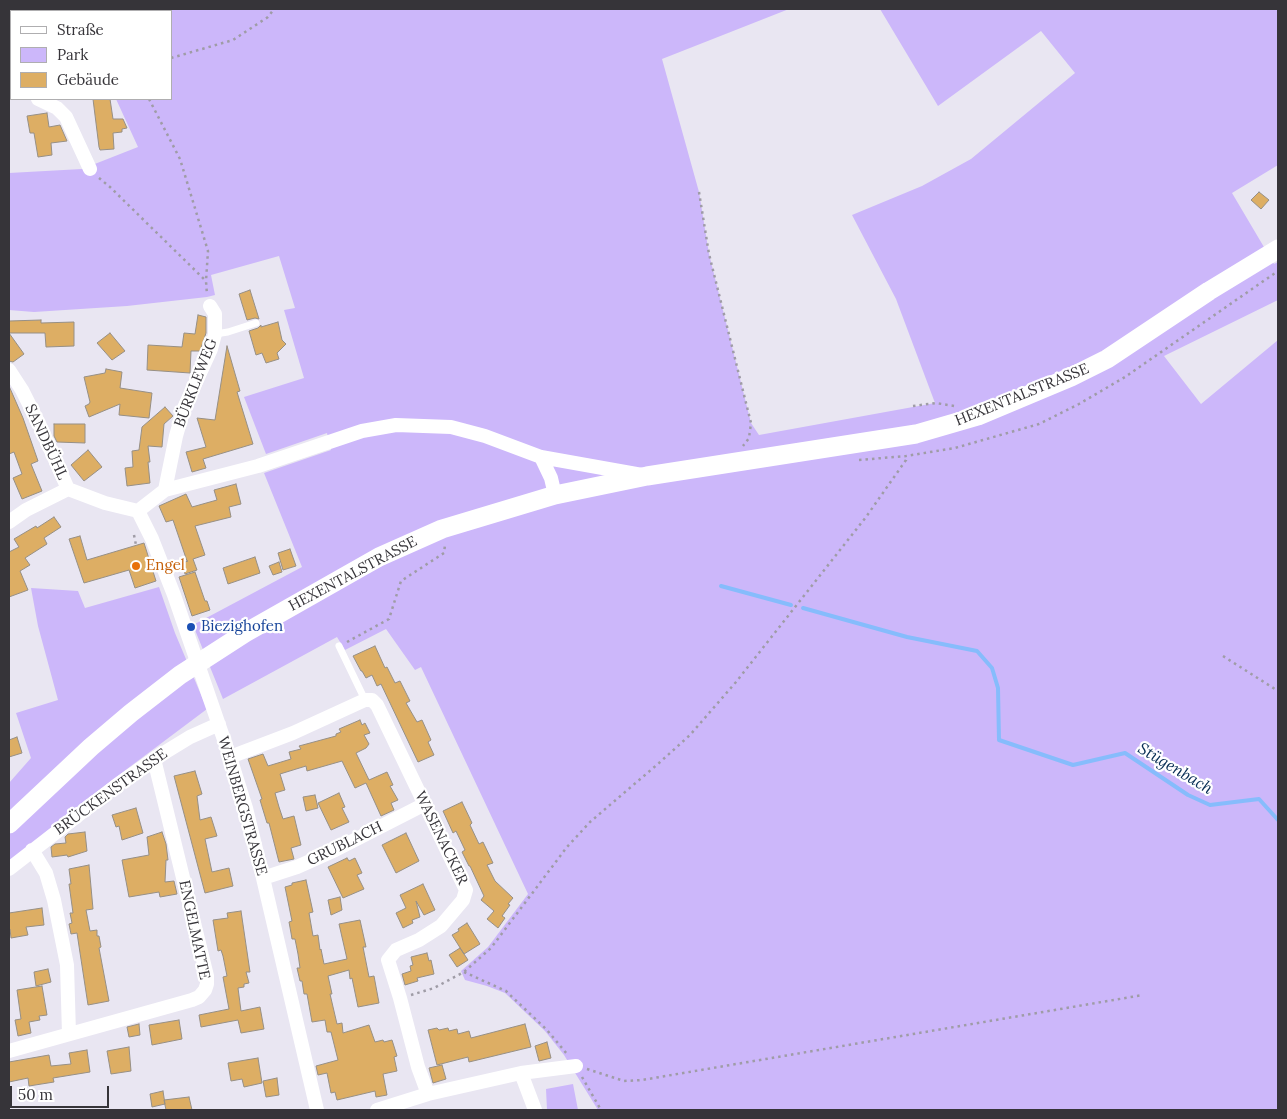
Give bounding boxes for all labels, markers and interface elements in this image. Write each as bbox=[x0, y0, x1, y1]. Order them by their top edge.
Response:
legend bbox=[10, 10, 172, 100]
text: Straße bbox=[57, 20, 104, 39]
text: Park bbox=[57, 45, 88, 64]
text: Gebäude bbox=[57, 70, 119, 89]
street label: BÜRKLEWEG bbox=[171, 336, 221, 430]
street label: HEXENTALSTRASSE bbox=[952, 360, 1092, 430]
street label: SANDBÜHL bbox=[21, 401, 71, 483]
street label: HEXENTALSTRASSE bbox=[286, 533, 420, 615]
place label: Engel bbox=[146, 557, 185, 575]
marker: Engel bbox=[130, 560, 142, 572]
place label: Biezighofen bbox=[201, 618, 283, 636]
marker: Biezighofen bbox=[185, 621, 197, 633]
street label: WEINBERGSTRASSE bbox=[213, 734, 271, 878]
water label: Stügenbach bbox=[1134, 739, 1216, 799]
street label: BRÜCKENSTRASSE bbox=[51, 745, 171, 839]
street label: WASENACKER bbox=[411, 788, 471, 888]
street label: GRUBLACH bbox=[304, 818, 386, 870]
street label: ENGELMATTE bbox=[175, 879, 213, 981]
scale bar bbox=[12, 1076, 111, 1108]
text: 50 m bbox=[18, 1085, 53, 1104]

